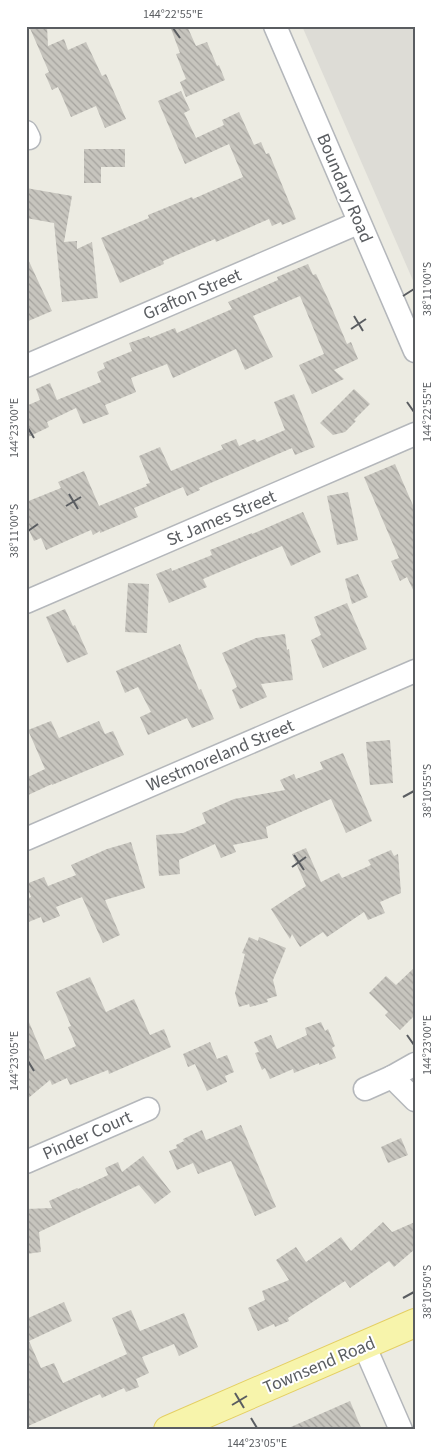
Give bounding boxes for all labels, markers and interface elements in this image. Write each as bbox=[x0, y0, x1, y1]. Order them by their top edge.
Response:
text: 144°22'55"E bbox=[143, 6, 203, 23]
street label: Boundary Road bbox=[310, 130, 379, 247]
street label: Grafton Street bbox=[139, 262, 245, 326]
text: 38°11'00"S bbox=[419, 262, 436, 316]
text: 144°22'55"E bbox=[419, 382, 436, 442]
text: 144°23'00"E bbox=[6, 398, 23, 458]
street label: St James Street bbox=[163, 484, 280, 553]
text: 38°11'00"S bbox=[6, 504, 23, 558]
street label: Westmoreland Street bbox=[142, 713, 298, 798]
text: 38°10'55"S bbox=[419, 764, 436, 818]
text: 144°23'00"E bbox=[419, 1015, 436, 1075]
text: 144°23'05"E bbox=[6, 1031, 23, 1091]
street label: Pinder Court bbox=[39, 1105, 136, 1166]
text: 38°10'50"S bbox=[419, 1265, 436, 1319]
street label: Townsend Road bbox=[259, 1331, 379, 1400]
text: 144°23'05"E bbox=[227, 1435, 287, 1452]

